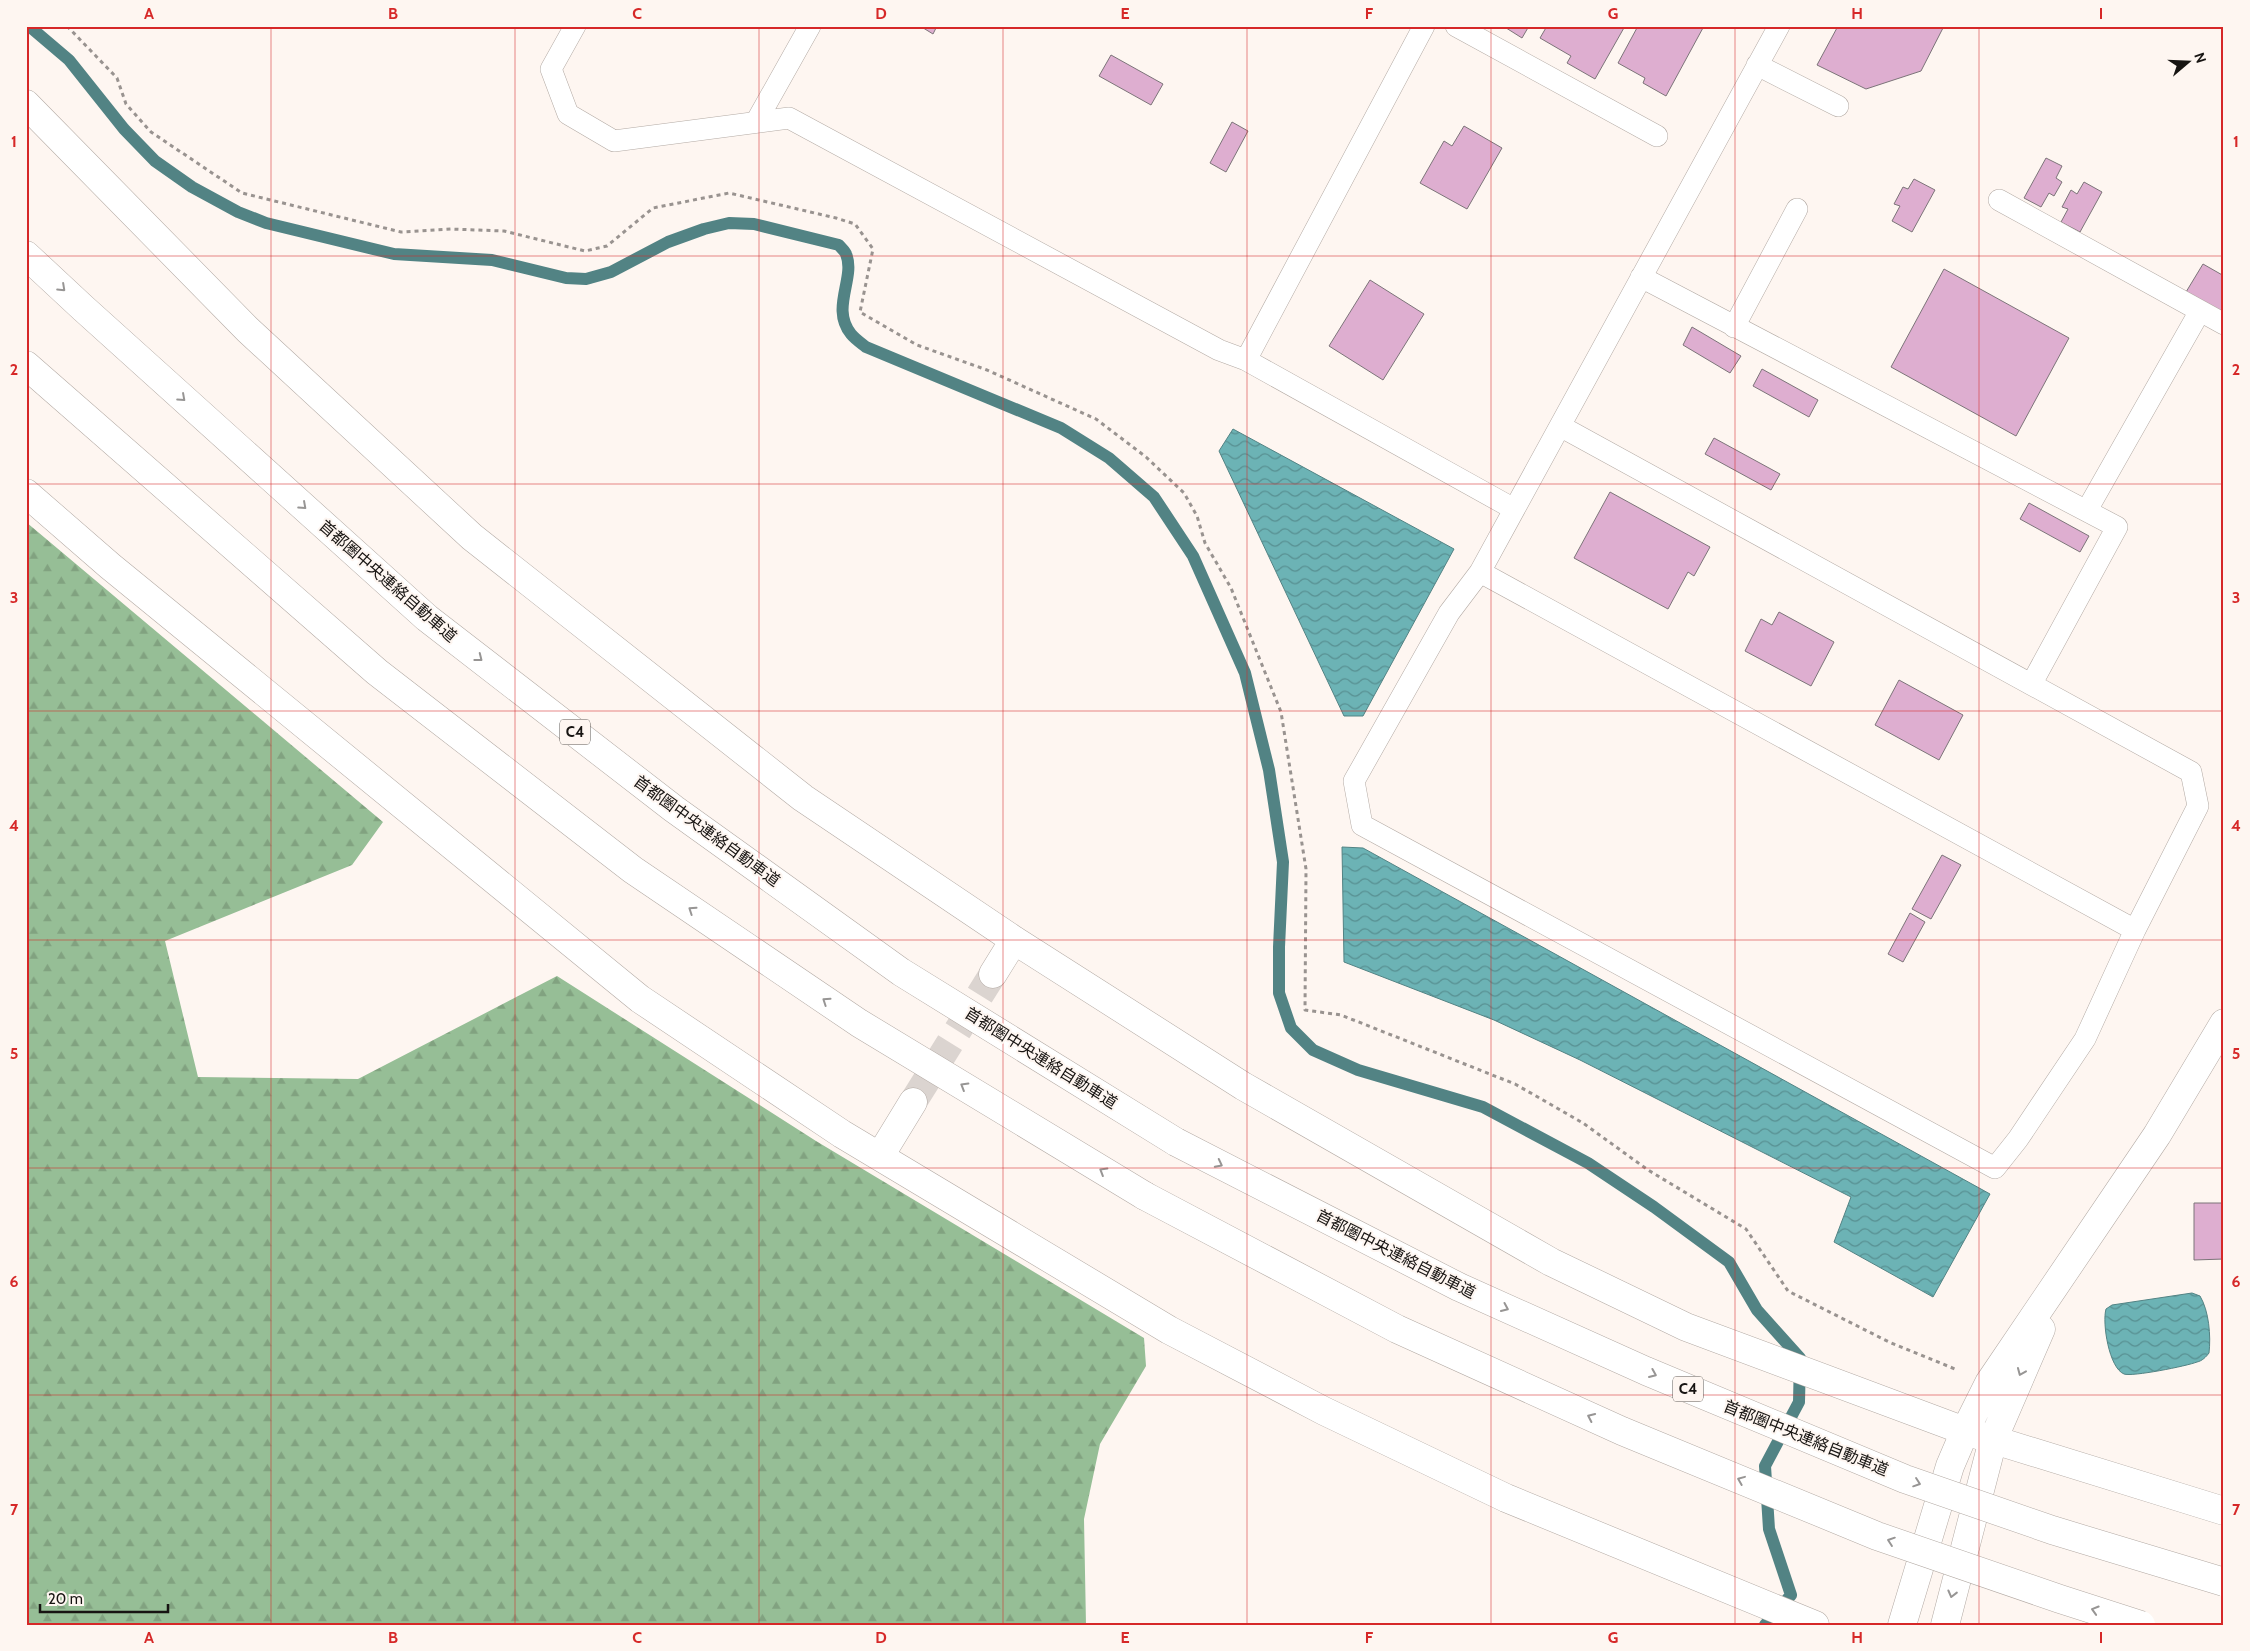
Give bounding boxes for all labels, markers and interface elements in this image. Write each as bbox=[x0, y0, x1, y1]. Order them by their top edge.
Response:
text: A bbox=[144, 4, 154, 23]
text: B bbox=[388, 4, 398, 23]
text: C bbox=[632, 4, 642, 23]
text: D bbox=[875, 4, 887, 23]
text: E bbox=[1120, 4, 1130, 23]
text: F bbox=[1365, 4, 1374, 23]
text: G bbox=[1608, 4, 1618, 23]
text: H bbox=[1851, 4, 1863, 23]
text: I bbox=[2099, 4, 2103, 23]
north arrow bbox=[2162, 38, 2212, 88]
text: N bbox=[2190, 50, 2210, 65]
text: 1 bbox=[11, 132, 17, 151]
text: 1 bbox=[2233, 132, 2239, 151]
one-way arrow bbox=[56, 282, 65, 291]
text: 2 bbox=[10, 360, 18, 379]
text: 2 bbox=[2232, 360, 2240, 379]
one-way arrow bbox=[177, 392, 186, 401]
one-way arrow bbox=[297, 500, 306, 509]
street label: 首都圏中央連絡自動車道 bbox=[315, 516, 461, 646]
text: 3 bbox=[10, 588, 18, 607]
text: 3 bbox=[2232, 588, 2240, 607]
one-way arrow bbox=[473, 652, 483, 661]
road number: C4 bbox=[560, 720, 590, 744]
street label: 首都圏中央連絡自動車道 bbox=[630, 772, 784, 890]
text: 4 bbox=[9, 816, 19, 835]
text: 4 bbox=[2231, 816, 2241, 835]
one-way arrow bbox=[688, 907, 697, 916]
one-way arrow bbox=[823, 997, 832, 1007]
street label: 首都圏中央連絡自動車道 bbox=[961, 1003, 1121, 1113]
text: 5 bbox=[10, 1044, 18, 1063]
text: 5 bbox=[2232, 1044, 2240, 1063]
one-way arrow bbox=[961, 1083, 970, 1093]
one-way arrow bbox=[1214, 1158, 1223, 1168]
one-way arrow bbox=[1100, 1167, 1109, 1177]
street label: 首都圏中央連絡自動車道 bbox=[1313, 1206, 1479, 1302]
text: 6 bbox=[10, 1272, 19, 1291]
text: 6 bbox=[2232, 1272, 2241, 1291]
one-way arrow bbox=[1500, 1302, 1509, 1312]
one-way arrow bbox=[2016, 1367, 2027, 1376]
one-way arrow bbox=[1648, 1368, 1657, 1379]
road number: C4 bbox=[1673, 1376, 1703, 1402]
street label: 首都圏中央連絡自動車道 bbox=[1721, 1396, 1891, 1480]
one-way arrow bbox=[1587, 1413, 1596, 1424]
one-way arrow bbox=[1737, 1476, 1746, 1487]
one-way arrow bbox=[1912, 1477, 1920, 1487]
text: 7 bbox=[10, 1500, 19, 1519]
text: 7 bbox=[2232, 1500, 2241, 1519]
one-way arrow bbox=[1888, 1537, 1896, 1547]
scale bar bbox=[40, 1581, 168, 1613]
one-way arrow bbox=[1947, 1589, 1958, 1598]
text: 20 m bbox=[48, 1590, 83, 1608]
one-way arrow bbox=[2091, 1606, 2099, 1616]
text: A bbox=[144, 1628, 154, 1647]
text: B bbox=[388, 1628, 398, 1647]
text: C bbox=[632, 1628, 642, 1647]
text: D bbox=[875, 1628, 887, 1647]
text: E bbox=[1120, 1628, 1130, 1647]
text: F bbox=[1365, 1628, 1374, 1647]
text: G bbox=[1608, 1628, 1618, 1647]
text: H bbox=[1851, 1628, 1863, 1647]
text: I bbox=[2099, 1628, 2103, 1647]

